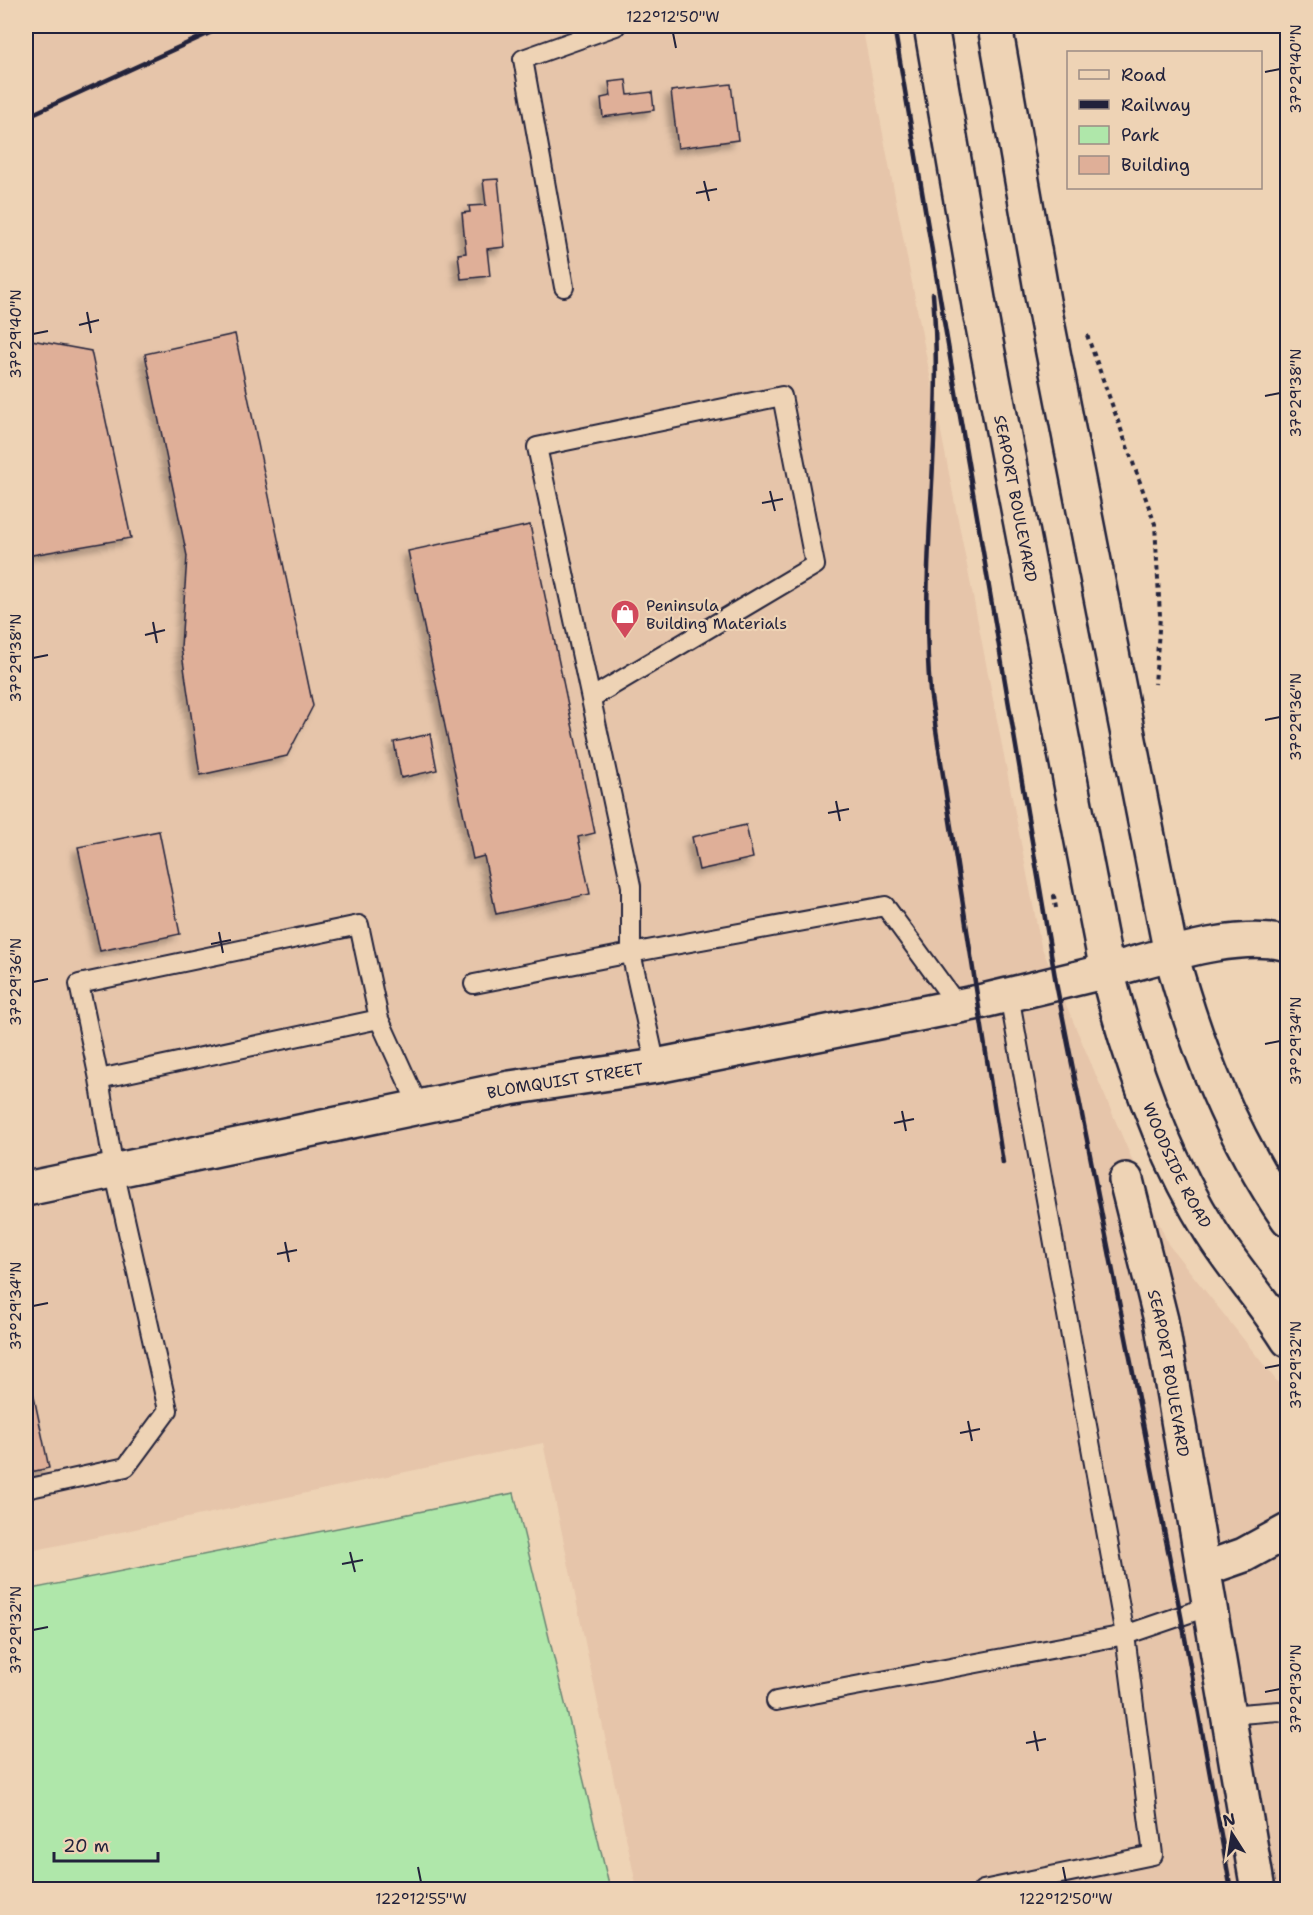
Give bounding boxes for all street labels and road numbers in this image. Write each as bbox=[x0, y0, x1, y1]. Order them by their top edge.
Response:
street label: SEAPORT BOULEVARD bbox=[989, 413, 1042, 584]
street label: BLOMQUIST STREET bbox=[485, 1058, 645, 1104]
street label: WOODSIDE ROAD bbox=[1138, 1099, 1216, 1232]
street label: SEAPORT BOULEVARD bbox=[1143, 1287, 1194, 1458]

